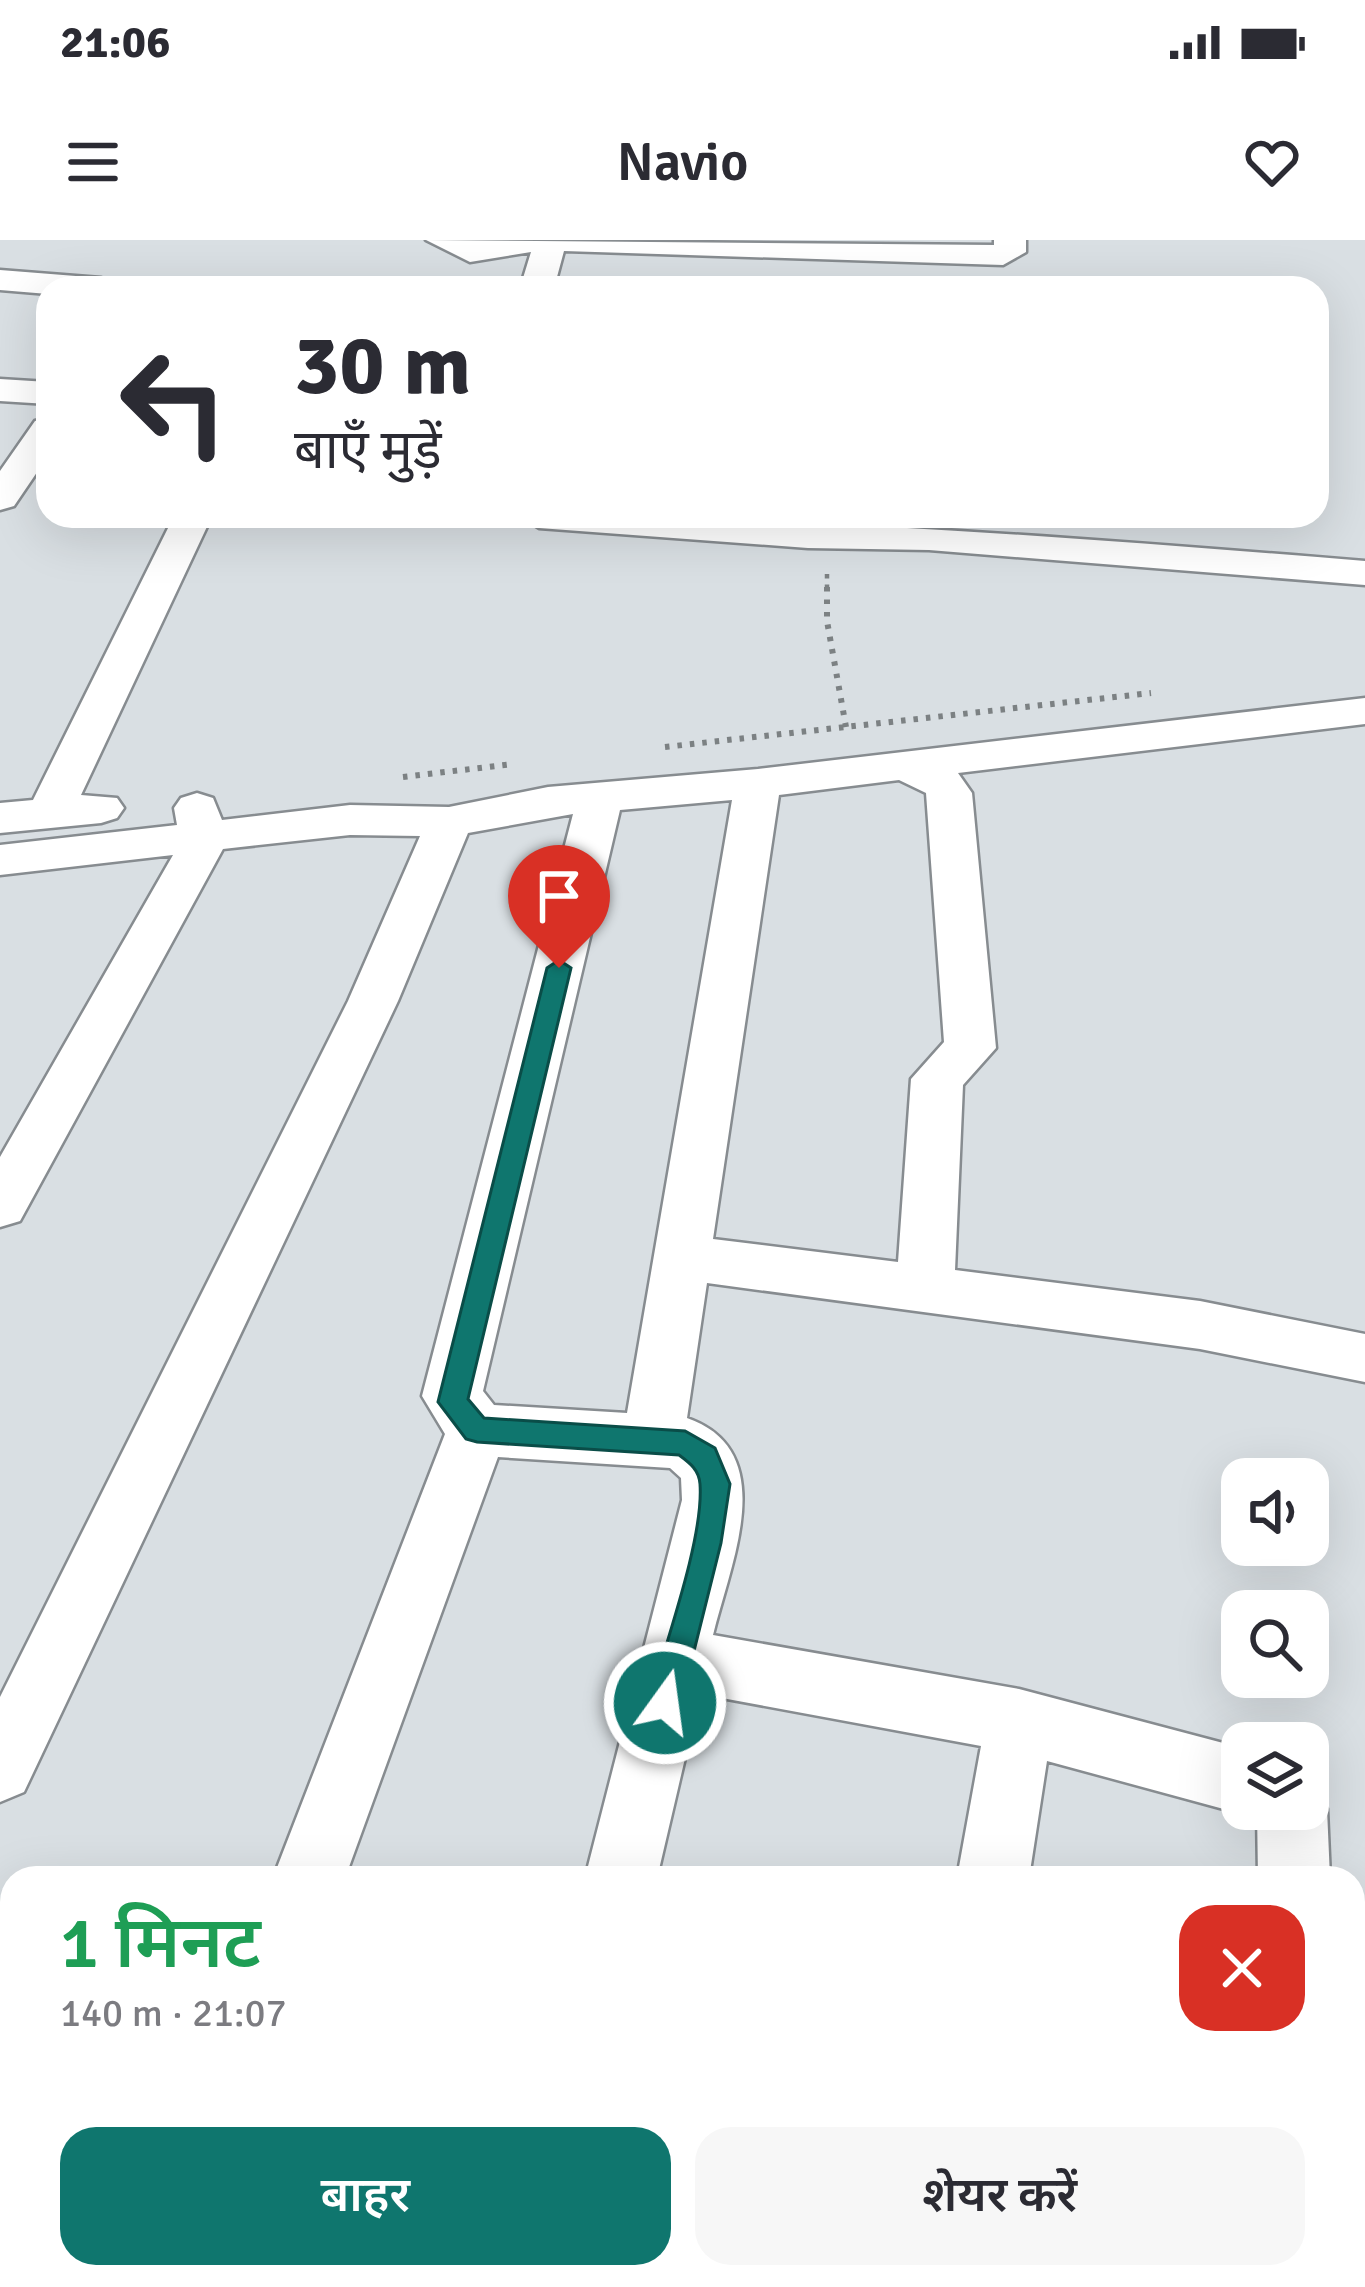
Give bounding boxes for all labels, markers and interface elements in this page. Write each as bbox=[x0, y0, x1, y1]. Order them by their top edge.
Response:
text: 21:06 bbox=[60, 15, 170, 70]
icon: menu bbox=[60, 129, 126, 195]
text: Navio bbox=[617, 129, 748, 196]
icon: heart bbox=[1239, 129, 1305, 195]
text: 30 m bbox=[294, 314, 471, 418]
icon: left bbox=[96, 324, 252, 480]
text: बाएँ मुड़ें bbox=[294, 417, 442, 484]
pin bbox=[508, 845, 610, 968]
icon: arrive bbox=[526, 863, 592, 929]
map controls bbox=[1221, 1458, 1329, 1830]
button: sound bbox=[1221, 1458, 1329, 1566]
button: search bbox=[1221, 1590, 1329, 1698]
position arrow bbox=[602, 1640, 728, 1766]
button: layers bbox=[1221, 1722, 1329, 1830]
text: 1 मिनट bbox=[60, 1899, 261, 1988]
button: close bbox=[1179, 1905, 1305, 2031]
text: 140 m · 21:07 bbox=[60, 1989, 287, 2037]
button: बाहर bbox=[60, 2127, 671, 2265]
button: शेयर करें bbox=[695, 2127, 1305, 2265]

